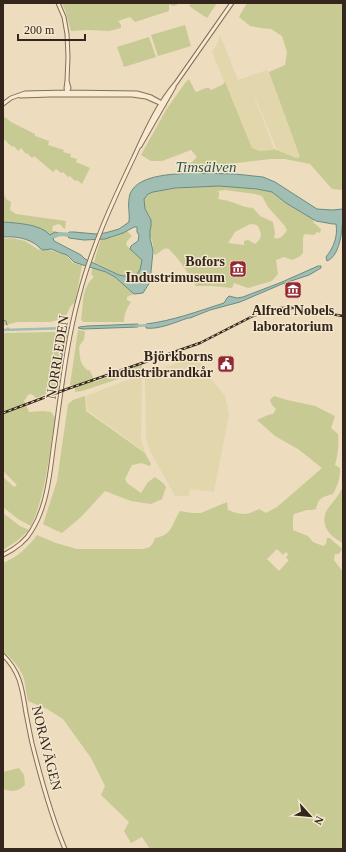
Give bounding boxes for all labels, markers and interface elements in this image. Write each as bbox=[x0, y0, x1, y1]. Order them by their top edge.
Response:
scale bar bbox=[18, 16, 85, 42]
text: 200 m bbox=[24, 23, 55, 37]
water label: Timsälven bbox=[176, 159, 236, 175]
place label: Bofors Industrimuseum bbox=[125, 254, 226, 285]
museum icon: Bofors Industrimuseum bbox=[228, 259, 248, 279]
museum icon: Alfred Nobels laboratorium bbox=[283, 280, 303, 300]
place label: Alfred Nobels laboratorium bbox=[252, 303, 335, 334]
street label: NORRLEDEN bbox=[43, 314, 72, 400]
place label: Björkborns industribrandkår bbox=[108, 349, 214, 380]
public building icon: Björkborns industribrandkår bbox=[216, 354, 236, 374]
street label: NORAVÄGEN bbox=[29, 704, 65, 792]
north arrow bbox=[290, 796, 330, 836]
text: N bbox=[312, 814, 326, 827]

